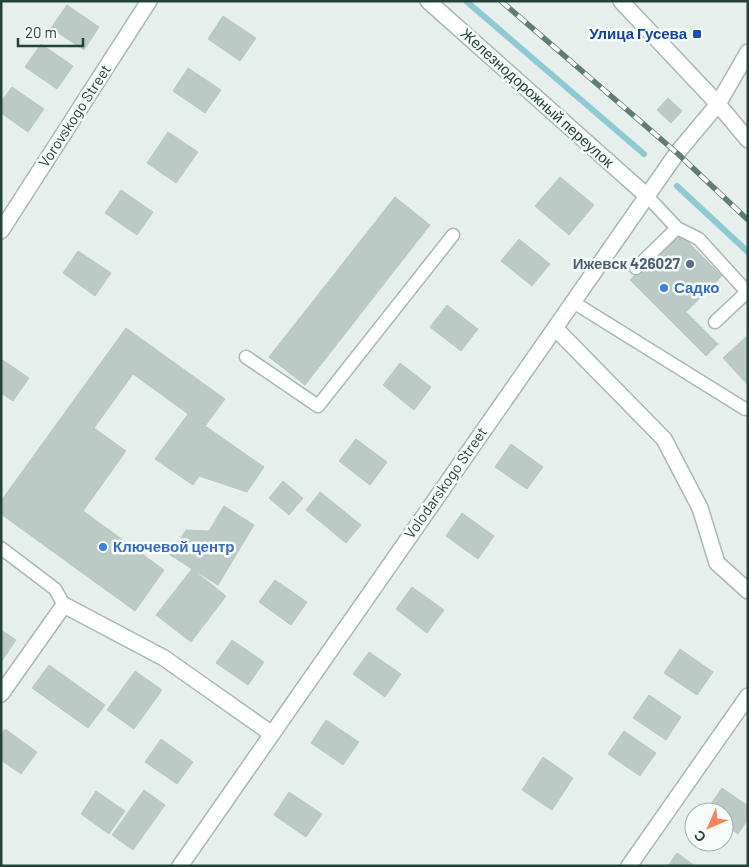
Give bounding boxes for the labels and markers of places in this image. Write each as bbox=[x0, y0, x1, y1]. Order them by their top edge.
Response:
place label: Улица Гусева bbox=[589, 24, 688, 42]
marker: Улица Гусева bbox=[691, 28, 703, 40]
place label: Ижевск 426027 bbox=[573, 254, 681, 272]
marker: Ижевск 426027 bbox=[684, 258, 696, 270]
place label: Садко bbox=[674, 278, 719, 296]
marker: Садко bbox=[658, 282, 670, 294]
place label: Ключевой центр bbox=[113, 537, 235, 555]
marker: Ключевой центр bbox=[97, 541, 109, 553]

